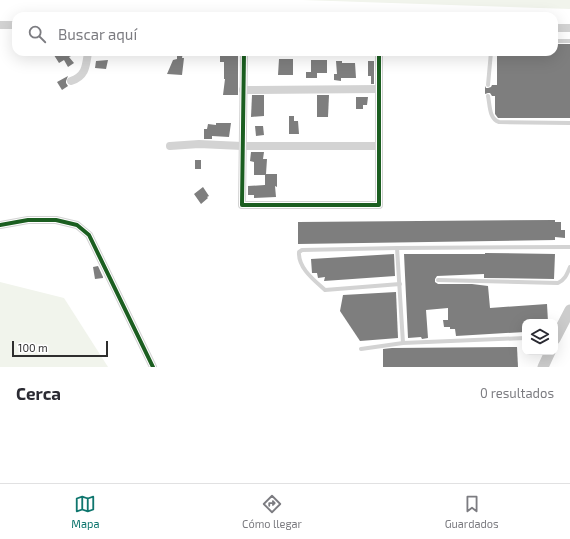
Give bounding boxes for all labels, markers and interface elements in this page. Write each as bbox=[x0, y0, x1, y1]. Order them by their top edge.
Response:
search box bbox=[12, 12, 558, 56]
icon: search bbox=[26, 23, 48, 45]
text: Buscar aquí bbox=[58, 25, 137, 43]
map controls bbox=[522, 319, 558, 355]
button: layers bbox=[522, 319, 558, 355]
scale bar bbox=[12, 339, 108, 358]
text: 100 m bbox=[18, 341, 48, 354]
text: Cerca bbox=[16, 383, 61, 403]
text: 0 resultados bbox=[480, 385, 554, 401]
tab: Mapa bbox=[71, 493, 99, 530]
tab: Cómo llegar bbox=[242, 493, 302, 530]
tab: Guardados bbox=[445, 493, 499, 530]

